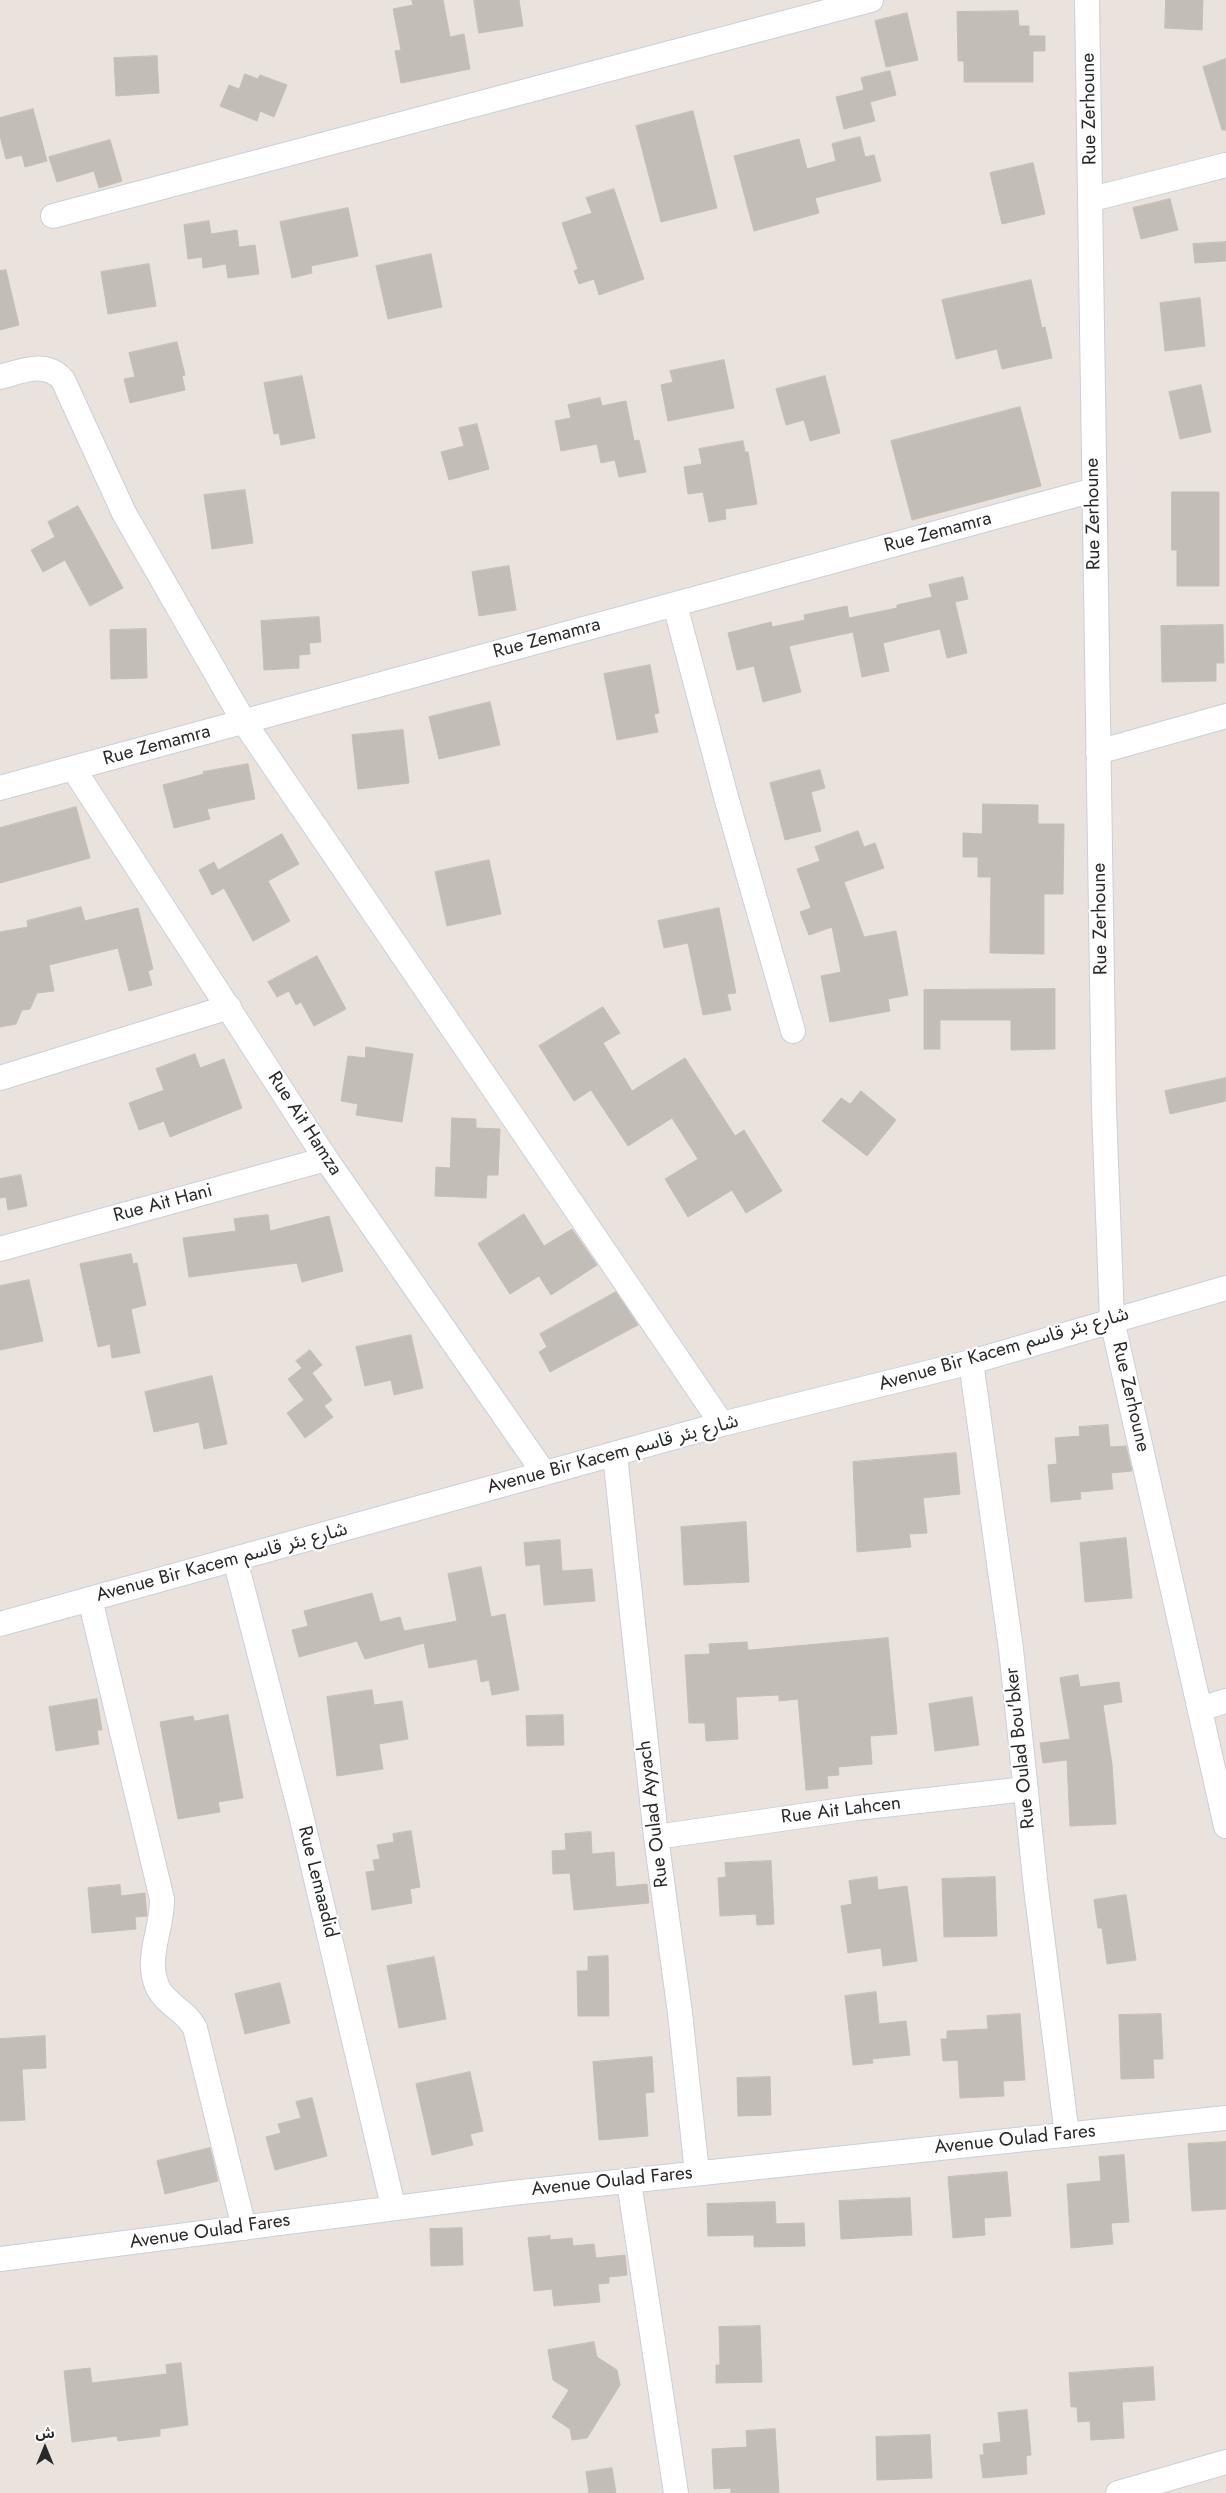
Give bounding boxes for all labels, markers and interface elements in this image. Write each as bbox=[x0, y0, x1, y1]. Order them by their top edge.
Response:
street label: Rue Zerhoune bbox=[1078, 53, 1102, 165]
street label: Rue Zerhoune bbox=[1082, 458, 1106, 570]
street label: Rue Zemamra bbox=[882, 508, 994, 558]
street label: Rue Zemamra bbox=[491, 614, 603, 664]
street label: Rue Zemamra bbox=[101, 721, 213, 771]
street label: Rue Zerhoune bbox=[1089, 863, 1113, 975]
street label: Rue Ait Hamza bbox=[262, 1068, 346, 1180]
street label: Rue Ait Hani bbox=[111, 1180, 215, 1228]
street label: Avenue Bir Kacem شارع بئر قاسم bbox=[876, 1303, 1132, 1397]
street label: Rue Zerhoune bbox=[1106, 1340, 1154, 1454]
street label: Avenue Bir Kacem شارع بئر قاسم bbox=[485, 1410, 741, 1500]
street label: Avenue Bir Kacem شارع بئر قاسم bbox=[94, 1518, 350, 1608]
street label: Rue Oulad Bou'bker bbox=[1001, 1666, 1041, 1830]
street label: Rue Oulad Ayyach bbox=[634, 1739, 674, 1889]
street label: Rue Ait Lahcen bbox=[780, 1792, 902, 1830]
street label: Rue Lemaadid bbox=[292, 1824, 342, 1940]
street label: Avenue Oulad Fares bbox=[933, 2120, 1097, 2160]
street label: Avenue Oulad Fares bbox=[530, 2162, 694, 2202]
street label: Avenue Oulad Fares bbox=[128, 2209, 292, 2255]
north arrow bbox=[20, 2423, 70, 2473]
text: ش bbox=[35, 2423, 55, 2443]

